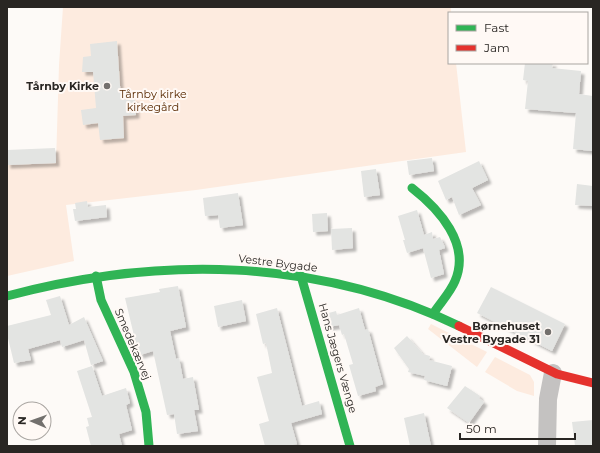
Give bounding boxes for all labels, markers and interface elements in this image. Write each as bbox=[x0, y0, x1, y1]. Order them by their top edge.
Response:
legend bbox=[448, 12, 588, 64]
text: Fast bbox=[484, 20, 509, 35]
text: Jam bbox=[483, 40, 510, 55]
place label: Tårnby Kirke bbox=[26, 79, 99, 93]
marker: Tårnby Kirke bbox=[102, 81, 112, 91]
park label: Tårnby kirke kirkegård bbox=[119, 87, 187, 114]
street label: Vestre Bygade bbox=[238, 251, 319, 275]
street label: Hans Jægers Vænge bbox=[316, 301, 361, 415]
street label: Smedekærvej bbox=[112, 306, 154, 382]
place label: Børnehuset Vestre Bygade 31 bbox=[441, 319, 540, 346]
marker: Børnehuset Vestre Bygade 31 bbox=[543, 327, 553, 337]
north arrow bbox=[12, 401, 52, 441]
scale bar bbox=[460, 415, 575, 441]
text: N bbox=[15, 416, 29, 425]
text: 50 m bbox=[466, 421, 497, 436]

